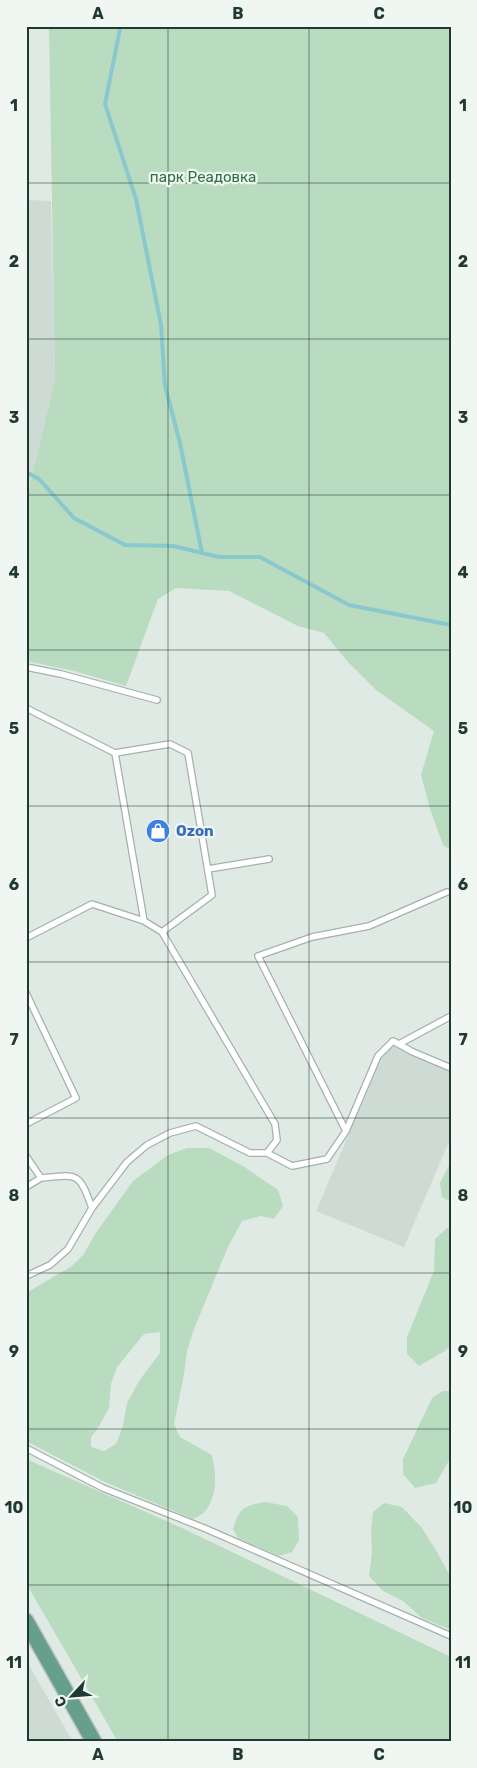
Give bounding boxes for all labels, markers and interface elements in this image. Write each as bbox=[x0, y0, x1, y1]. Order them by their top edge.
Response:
text: A bbox=[92, 4, 104, 23]
text: B bbox=[232, 4, 244, 23]
text: C bbox=[373, 4, 385, 23]
text: 1 bbox=[10, 96, 18, 115]
text: 1 bbox=[459, 96, 467, 115]
park label: парк Реадовка bbox=[150, 168, 256, 186]
text: 2 bbox=[9, 252, 19, 271]
text: 2 bbox=[458, 252, 468, 271]
text: 3 bbox=[9, 408, 19, 427]
text: 3 bbox=[458, 408, 468, 427]
text: 4 bbox=[9, 563, 20, 582]
text: 4 bbox=[458, 563, 469, 582]
text: 5 bbox=[9, 719, 19, 738]
text: 5 bbox=[458, 719, 468, 738]
shop icon: Ozon bbox=[145, 818, 171, 844]
place label: Ozon bbox=[176, 822, 214, 840]
text: 6 bbox=[9, 875, 19, 894]
text: 6 bbox=[458, 875, 468, 894]
text: 7 bbox=[9, 1030, 19, 1049]
text: 7 bbox=[458, 1030, 468, 1049]
text: 8 bbox=[9, 1186, 20, 1205]
text: 8 bbox=[458, 1186, 469, 1205]
text: 9 bbox=[9, 1342, 19, 1361]
text: 9 bbox=[458, 1342, 468, 1361]
text: 10 bbox=[5, 1498, 24, 1517]
text: 10 bbox=[454, 1498, 473, 1517]
text: 11 bbox=[6, 1653, 22, 1672]
text: 11 bbox=[455, 1653, 471, 1672]
north arrow bbox=[48, 1670, 98, 1720]
text: С bbox=[51, 1693, 71, 1710]
text: A bbox=[92, 1745, 104, 1764]
text: B bbox=[232, 1745, 244, 1764]
text: C bbox=[373, 1745, 385, 1764]

